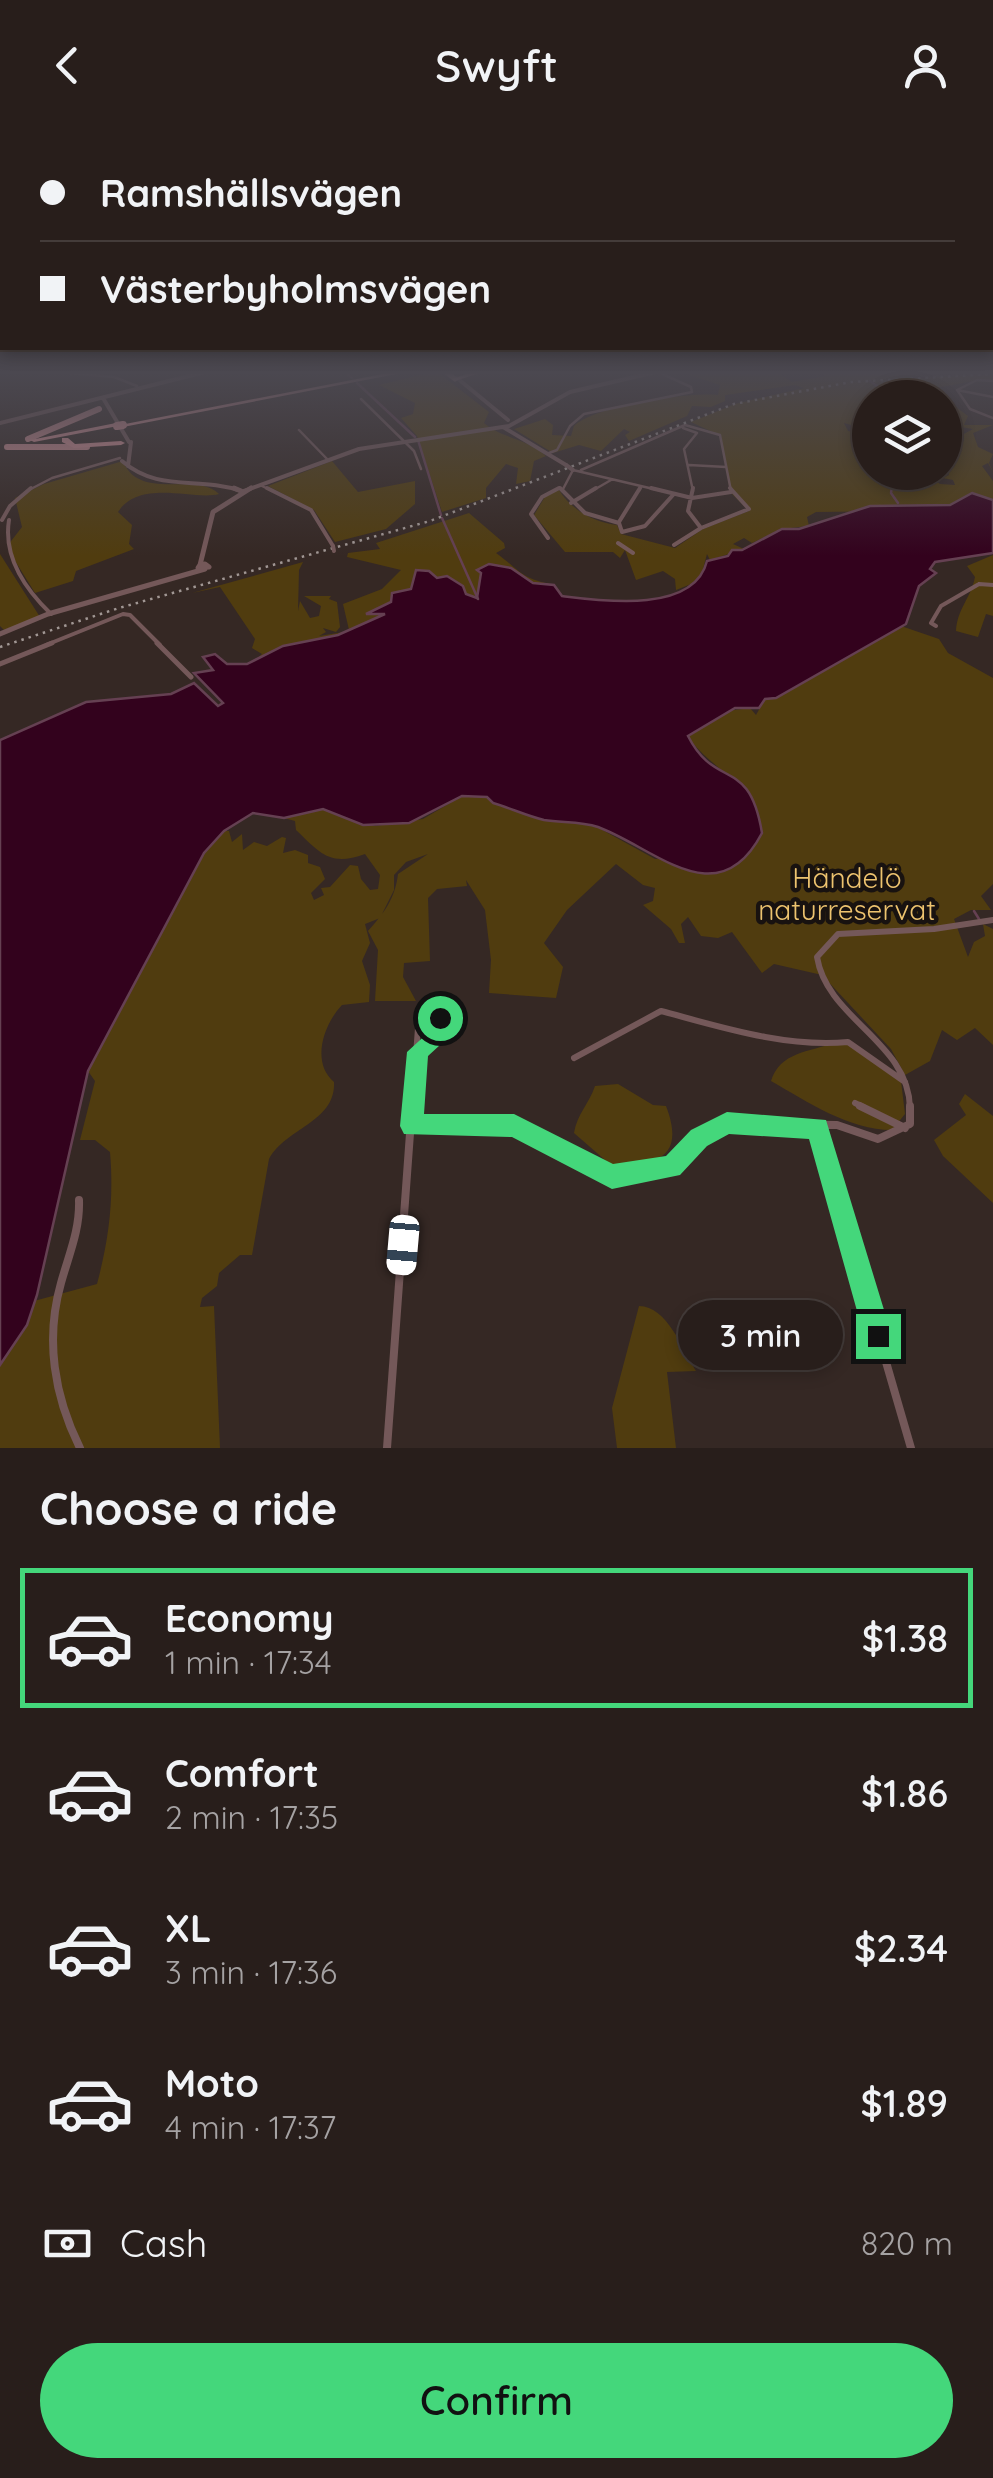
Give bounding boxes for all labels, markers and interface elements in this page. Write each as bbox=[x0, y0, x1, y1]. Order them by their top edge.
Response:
text: Swyft bbox=[435, 37, 558, 93]
icon: back bbox=[40, 38, 95, 93]
icon: person bbox=[898, 38, 953, 93]
text: Ramshällsvägen bbox=[100, 169, 402, 217]
text: Västerbyholmsvägen bbox=[100, 265, 491, 313]
map controls bbox=[852, 380, 962, 490]
button: layers bbox=[852, 380, 962, 490]
park label: Händelö naturreservat bbox=[758, 860, 936, 927]
route start bbox=[418, 996, 463, 1041]
car bbox=[385, 1214, 421, 1276]
callout: 3 min bbox=[678, 1301, 843, 1371]
route end bbox=[856, 1314, 901, 1359]
text: 3 min bbox=[720, 1315, 801, 1355]
text: Choose a ride bbox=[40, 1480, 337, 1536]
icon: car bbox=[45, 1593, 135, 1683]
text: Economy bbox=[165, 1594, 334, 1642]
text: $1.38 bbox=[862, 1614, 948, 1662]
text: 1 min · 17:34 bbox=[165, 1642, 332, 1682]
icon: car bbox=[45, 1748, 135, 1838]
text: Comfort bbox=[165, 1749, 319, 1797]
text: $1.86 bbox=[861, 1769, 948, 1817]
text: 2 min · 17:35 bbox=[165, 1797, 338, 1837]
icon: car bbox=[45, 1903, 135, 1993]
text: XL bbox=[165, 1904, 211, 1952]
text: $2.34 bbox=[854, 1924, 948, 1972]
text: 3 min · 17:36 bbox=[165, 1952, 337, 1992]
icon: car bbox=[45, 2058, 135, 2148]
text: Moto bbox=[165, 2059, 259, 2107]
text: $1.89 bbox=[860, 2079, 948, 2127]
text: 4 min · 17:37 bbox=[165, 2107, 336, 2147]
icon: cash bbox=[40, 2216, 95, 2271]
text: Cash bbox=[120, 2219, 207, 2267]
text: 820 m bbox=[861, 2223, 953, 2263]
button: Confirm bbox=[40, 2343, 953, 2458]

